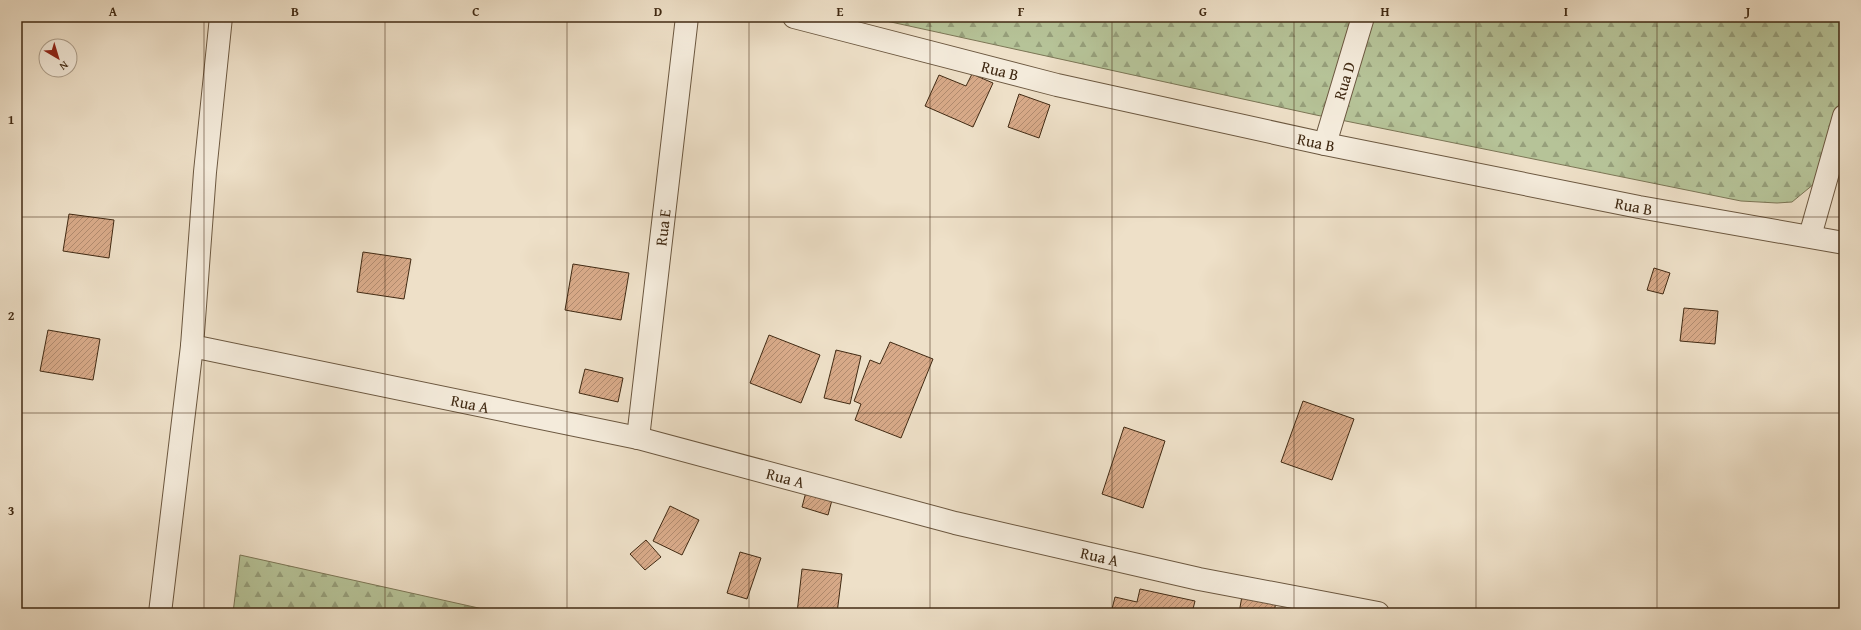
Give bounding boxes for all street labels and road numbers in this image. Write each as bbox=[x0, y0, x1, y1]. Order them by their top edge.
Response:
street label: Rua B bbox=[979, 54, 1022, 87]
street label: Rua D bbox=[1327, 59, 1361, 103]
street label: Rua B bbox=[1295, 126, 1337, 158]
street label: Rua B bbox=[1613, 190, 1655, 221]
street label: Rua E bbox=[648, 208, 677, 247]
street label: Rua A bbox=[449, 388, 492, 419]
street label: Rua A bbox=[764, 461, 807, 494]
street label: Rua A bbox=[1078, 540, 1121, 572]

